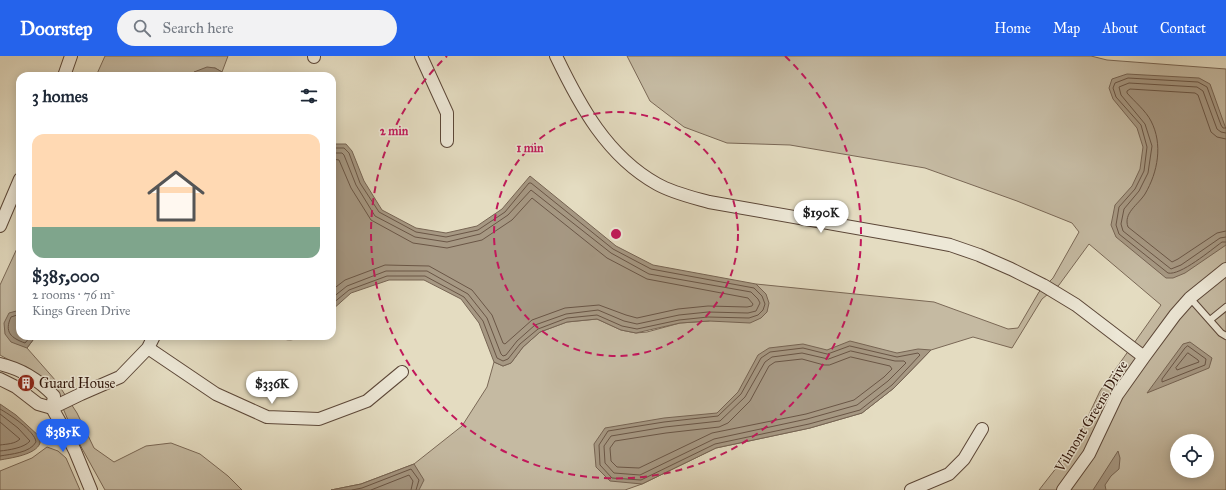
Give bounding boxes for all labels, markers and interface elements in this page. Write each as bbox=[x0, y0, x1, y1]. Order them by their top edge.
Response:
search box bbox=[117, 10, 397, 46]
text: Doorstep bbox=[20, 17, 93, 40]
icon: search bbox=[131, 17, 153, 39]
text: Search here bbox=[163, 19, 234, 37]
text: Home bbox=[994, 20, 1031, 37]
text: Map bbox=[1053, 20, 1080, 37]
text: About bbox=[1102, 20, 1138, 37]
text: Contact bbox=[1160, 20, 1206, 37]
icon: filters bbox=[298, 85, 320, 107]
text: 3 homes bbox=[32, 86, 88, 107]
text: 2 min bbox=[380, 124, 409, 138]
text: 1 min bbox=[516, 141, 544, 155]
icon: home bbox=[140, 160, 212, 232]
pin: $190K bbox=[793, 200, 849, 234]
text: $190K bbox=[803, 205, 839, 221]
centre of rings bbox=[609, 227, 623, 241]
text: $385,000 bbox=[32, 266, 100, 287]
text: 2 rooms · 76 m² bbox=[32, 287, 114, 303]
text: Kings Green Drive bbox=[32, 303, 130, 319]
street label: Vilmont Greens Drive bbox=[1051, 357, 1131, 476]
pin: $336K bbox=[244, 371, 300, 405]
building icon: Guard House bbox=[16, 373, 36, 393]
place label: Guard House bbox=[39, 375, 115, 392]
text: $336K bbox=[255, 376, 289, 392]
pin: $385K bbox=[35, 419, 91, 453]
text: $385K bbox=[45, 424, 81, 440]
map controls bbox=[1170, 434, 1214, 478]
button: locate bbox=[1170, 434, 1214, 478]

